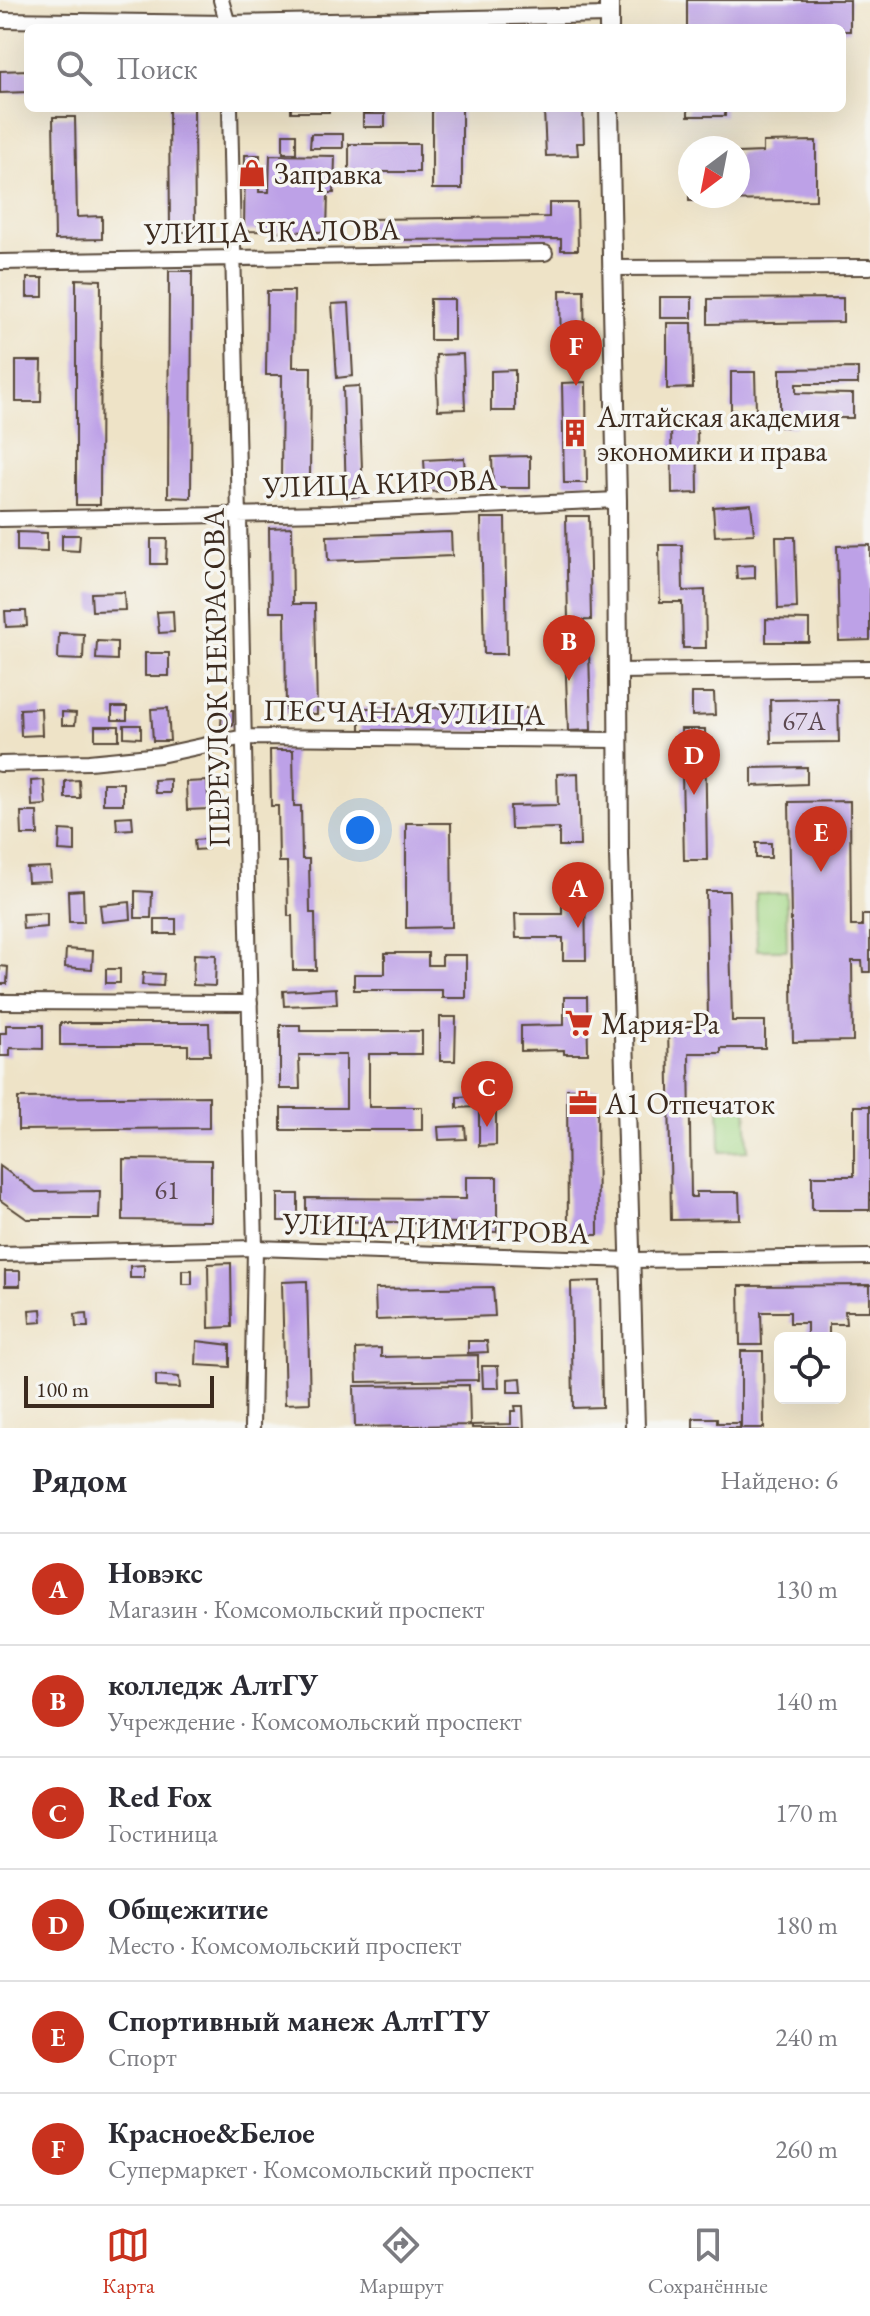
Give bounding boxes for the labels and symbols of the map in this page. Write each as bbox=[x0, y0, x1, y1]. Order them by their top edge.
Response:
north arrow bbox=[678, 136, 750, 208]
place label: Заправка bbox=[274, 154, 382, 193]
shop icon: Заправка bbox=[237, 158, 267, 188]
street label: УЛИЦА ЧКАЛОВА bbox=[143, 209, 401, 253]
pin: F bbox=[550, 320, 602, 386]
place label: Алтайская академия экономики и права bbox=[596, 397, 841, 470]
building icon: Алтайская академия экономики и права bbox=[560, 418, 590, 448]
street label: УЛИЦА КИРОВА bbox=[261, 459, 498, 507]
street label: ПЕРЕУЛОК НЕКРАСОВА bbox=[194, 508, 238, 848]
pin: B bbox=[543, 615, 595, 681]
street label: ПЕСЧАНАЯ УЛИЦА bbox=[263, 690, 545, 734]
house number: 67А bbox=[783, 704, 826, 738]
pin: D bbox=[668, 729, 720, 795]
pin: E bbox=[795, 806, 847, 872]
your location bbox=[340, 810, 380, 850]
pin: A bbox=[552, 862, 604, 928]
place label: Мария-Ра bbox=[601, 1004, 719, 1043]
supermarket icon: Мария-Ра bbox=[564, 1008, 594, 1038]
pin: C bbox=[461, 1061, 513, 1127]
place label: А1 Отпечаток bbox=[604, 1084, 775, 1123]
office icon: А1 Отпечаток bbox=[568, 1088, 598, 1118]
house number: 61 bbox=[155, 1173, 179, 1207]
street label: УЛИЦА ДИМИТРОВА bbox=[281, 1203, 590, 1253]
scale bar bbox=[24, 1372, 214, 1408]

